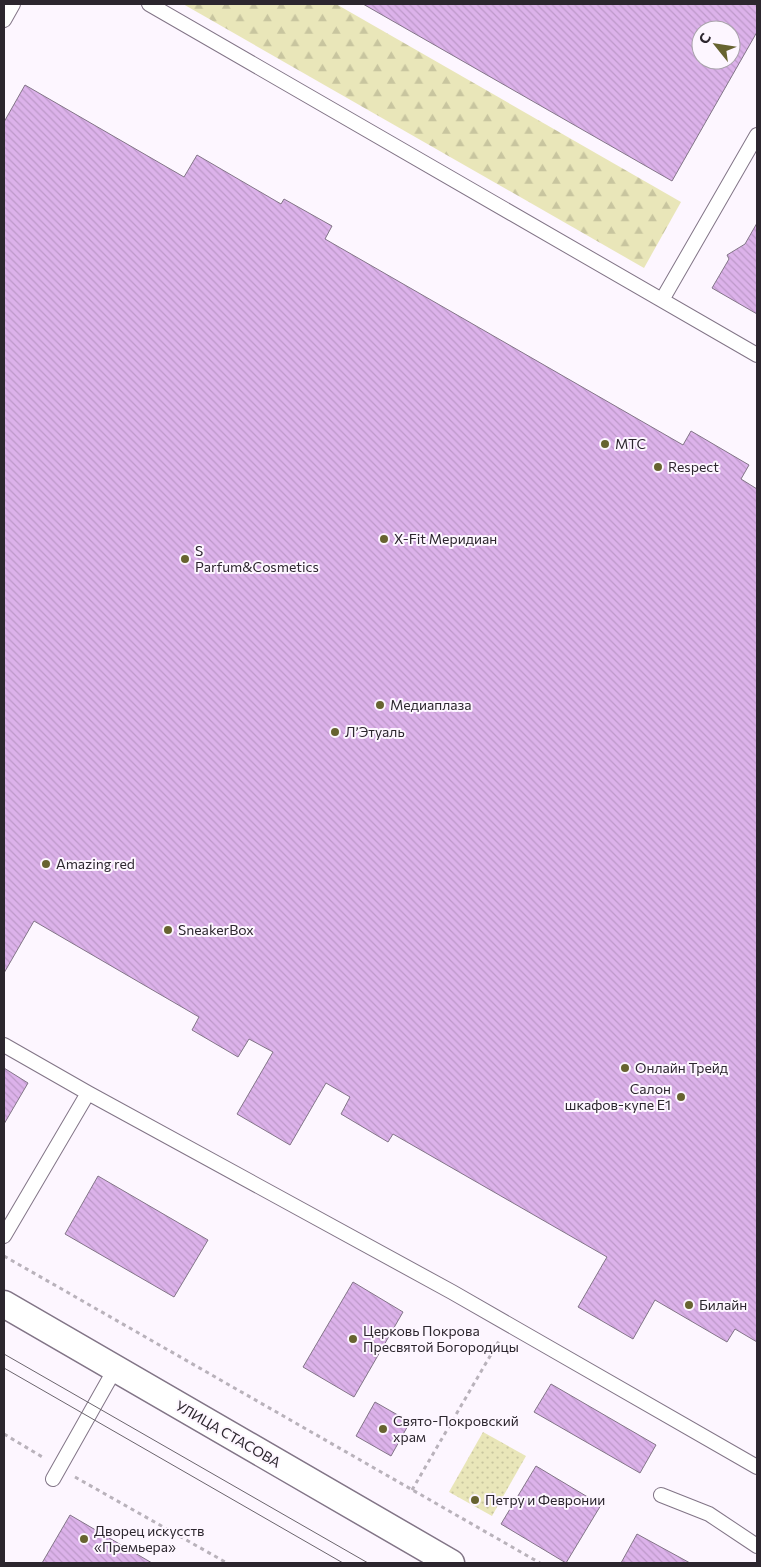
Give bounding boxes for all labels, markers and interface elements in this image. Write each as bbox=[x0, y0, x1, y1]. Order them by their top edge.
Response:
north arrow bbox=[691, 20, 741, 70]
text: С bbox=[695, 30, 714, 47]
place label: МТС bbox=[615, 435, 646, 452]
marker: МТС bbox=[599, 438, 611, 450]
place label: Respect bbox=[668, 458, 719, 475]
marker: Respect bbox=[652, 461, 664, 473]
place label: X-Fit Меридиан bbox=[394, 530, 497, 547]
marker: X-Fit Меридиан bbox=[378, 533, 390, 545]
place label: S Parfum&Cosmetics bbox=[195, 542, 319, 575]
marker: S Parfum&Cosmetics bbox=[179, 553, 191, 565]
place label: Медиаплаза bbox=[390, 696, 472, 713]
marker: Медиаплаза bbox=[374, 699, 386, 711]
place label: Л’Этуаль bbox=[345, 723, 405, 740]
marker: Л’Этуаль bbox=[329, 726, 341, 738]
place label: Amazing red bbox=[56, 855, 135, 872]
marker: Amazing red bbox=[40, 858, 52, 870]
place label: SneakerBox bbox=[178, 921, 254, 938]
marker: SneakerBox bbox=[162, 924, 174, 936]
place label: Онлайн Трейд bbox=[635, 1059, 728, 1076]
marker: Онлайн Трейд bbox=[619, 1062, 631, 1074]
place label: Салон шкафов-купе Е1 bbox=[565, 1080, 671, 1113]
marker: Салон шкафов-купе Е1 bbox=[675, 1091, 687, 1103]
place label: Билайн bbox=[699, 1296, 747, 1313]
marker: Билайн bbox=[683, 1299, 695, 1311]
place label: Церковь Покрова Пресвятой Богородицы bbox=[363, 1322, 519, 1355]
marker: Церковь Покрова Пресвятой Богородицы bbox=[347, 1333, 359, 1345]
street label: УЛИЦА СТАСОВА bbox=[173, 1397, 284, 1471]
place label: Свято-Покровский храм bbox=[393, 1412, 519, 1445]
marker: Свято-Покровский храм bbox=[377, 1423, 389, 1435]
place label: Петру и Февронии bbox=[485, 1491, 605, 1508]
marker: Петру и Февронии bbox=[469, 1494, 481, 1506]
place label: Дворец искусств «Премьера» bbox=[94, 1522, 204, 1555]
marker: Дворец искусств «Премьера» bbox=[78, 1533, 90, 1545]

